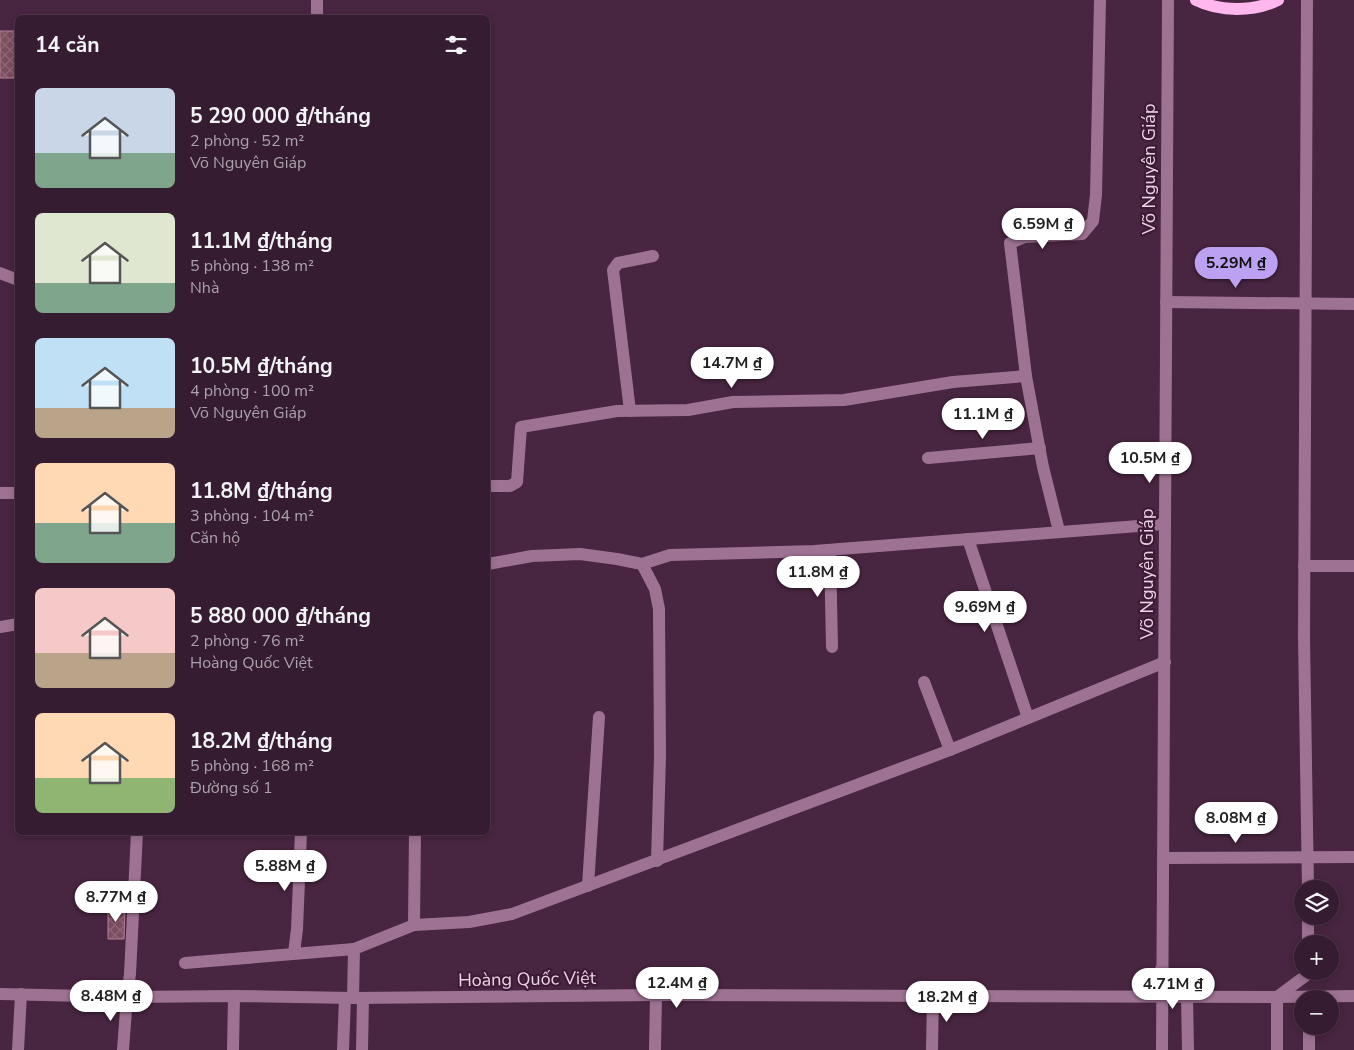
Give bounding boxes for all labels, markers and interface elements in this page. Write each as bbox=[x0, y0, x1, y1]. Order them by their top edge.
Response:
text: 14 căn bbox=[35, 31, 100, 59]
icon: filters bbox=[442, 31, 470, 59]
text: 5 290 000 ₫/tháng bbox=[190, 102, 371, 130]
street label: Võ Nguyên Giáp bbox=[1137, 104, 1161, 235]
icon: home bbox=[75, 108, 135, 168]
text: 2 phòng · 52 m² bbox=[190, 130, 304, 152]
text: Võ Nguyên Giáp bbox=[190, 152, 306, 174]
pin: 6.59M ₫ bbox=[997, 208, 1089, 250]
text: 6.59M ₫ bbox=[1013, 213, 1073, 235]
text: 11.1M ₫/tháng bbox=[190, 227, 333, 255]
icon: home bbox=[75, 233, 135, 293]
pin: 5.29M ₫ bbox=[1190, 246, 1282, 289]
text: 5.29M ₫ bbox=[1206, 252, 1266, 274]
text: 5 phòng · 138 m² bbox=[190, 255, 314, 277]
text: Nhà bbox=[190, 277, 219, 299]
pin: 14.7M ₫ bbox=[686, 346, 778, 389]
text: 10.5M ₫/tháng bbox=[190, 352, 333, 380]
text: 14.7M ₫ bbox=[702, 352, 762, 374]
icon: home bbox=[75, 358, 135, 418]
text: 4 phòng · 100 m² bbox=[190, 380, 314, 402]
pin: 11.1M ₫ bbox=[937, 398, 1029, 440]
text: Võ Nguyên Giáp bbox=[190, 402, 306, 424]
text: 11.1M ₫ bbox=[953, 403, 1013, 425]
pin: 10.5M ₫ bbox=[1104, 442, 1196, 484]
text: 10.5M ₫ bbox=[1120, 447, 1180, 469]
text: 11.8M ₫/tháng bbox=[190, 477, 333, 505]
icon: home bbox=[75, 483, 135, 543]
text: 3 phòng · 104 m² bbox=[190, 505, 314, 527]
street label: Võ Nguyên Giáp bbox=[1135, 509, 1159, 640]
text: Căn hộ bbox=[190, 527, 240, 549]
pin: 11.8M ₫ bbox=[772, 556, 864, 598]
text: 11.8M ₫ bbox=[788, 561, 848, 583]
pin: 9.69M ₫ bbox=[939, 590, 1031, 633]
text: 9.69M ₫ bbox=[955, 596, 1015, 618]
text: 5 880 000 ₫/tháng bbox=[190, 602, 371, 630]
icon: home bbox=[75, 608, 135, 668]
text: 2 phòng · 76 m² bbox=[190, 630, 304, 652]
text: Hoàng Quốc Việt bbox=[190, 652, 313, 674]
text: 18.2M ₫/tháng bbox=[190, 727, 333, 755]
icon: home bbox=[75, 733, 135, 793]
text: 5 phòng · 168 m² bbox=[190, 755, 314, 777]
text: Đường số 1 bbox=[190, 777, 273, 799]
pin: 8.08M ₫ bbox=[1190, 802, 1282, 844]
text: 8.08M ₫ bbox=[1206, 807, 1266, 829]
pin: 5.88M ₫ bbox=[239, 850, 331, 892]
text: 5.88M ₫ bbox=[255, 855, 315, 877]
pin: 8.77M ₫ bbox=[70, 880, 162, 923]
map controls bbox=[1294, 880, 1339, 1035]
button: layers bbox=[1294, 880, 1339, 925]
text: 8.77M ₫ bbox=[86, 886, 146, 908]
button: + bbox=[1294, 935, 1339, 980]
street label: Hoàng Quốc Việt bbox=[458, 966, 597, 992]
pin: 12.4M ₫ bbox=[631, 966, 723, 1009]
pin: 4.71M ₫ bbox=[1127, 968, 1219, 1010]
text: 12.4M ₫ bbox=[647, 972, 707, 994]
text: 4.71M ₫ bbox=[1143, 973, 1203, 995]
pin: 8.48M ₫ bbox=[65, 980, 157, 1022]
pin: 18.2M ₫ bbox=[901, 980, 993, 1023]
text: 8.48M ₫ bbox=[81, 985, 141, 1007]
text: 18.2M ₫ bbox=[917, 986, 977, 1008]
button: − bbox=[1294, 990, 1339, 1035]

